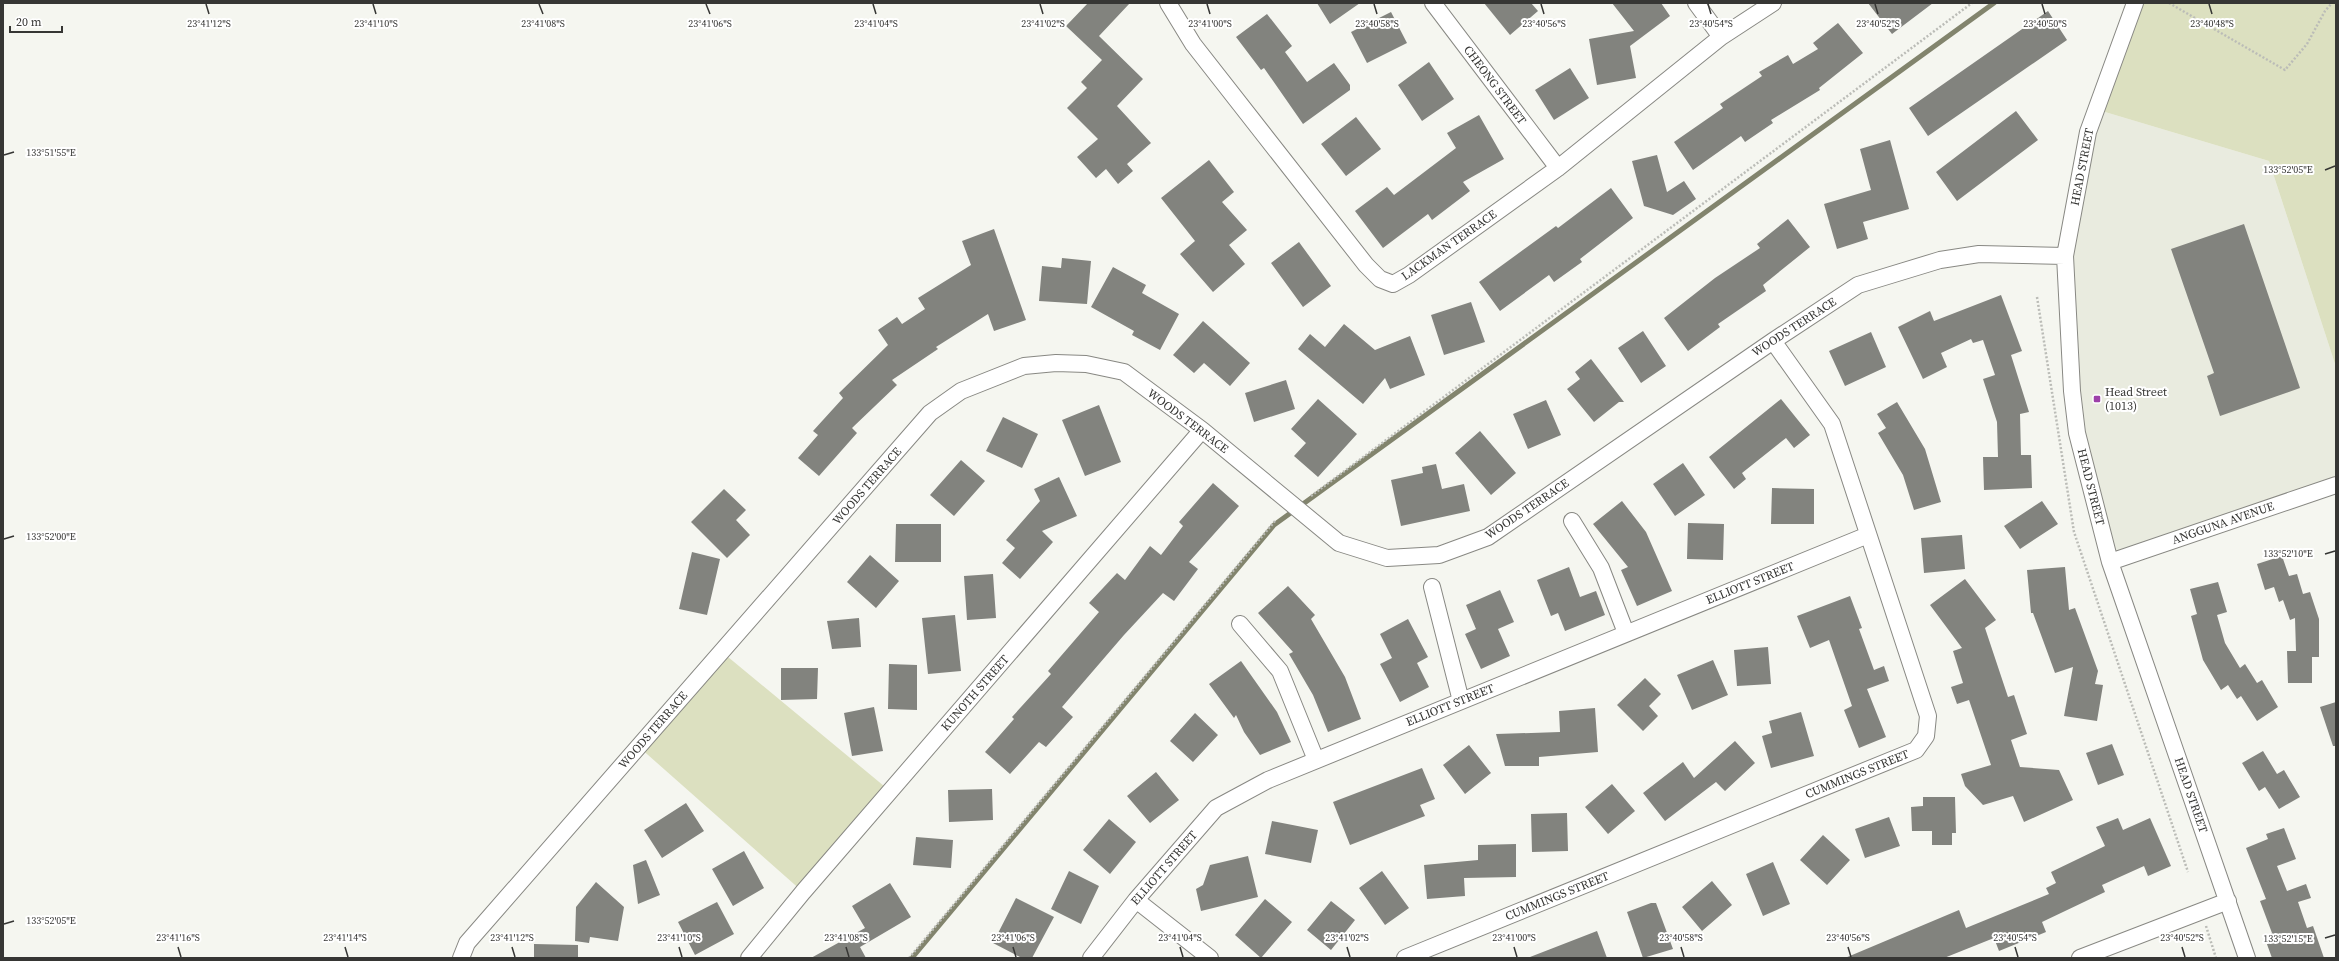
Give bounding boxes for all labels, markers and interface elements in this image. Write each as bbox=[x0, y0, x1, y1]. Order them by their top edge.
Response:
scale bar bbox=[10, 8, 62, 34]
text: 20 m bbox=[16, 14, 42, 30]
text: 23°41'12"S bbox=[187, 17, 231, 30]
text: 23°41'10"S bbox=[354, 17, 398, 30]
text: 23°41'08"S bbox=[521, 17, 565, 30]
text: 23°41'06"S bbox=[688, 17, 732, 30]
text: 23°41'04"S bbox=[854, 17, 898, 30]
text: 23°41'02"S bbox=[1021, 17, 1065, 30]
text: 23°41'00"S bbox=[1188, 17, 1232, 30]
text: 23°40'58"S bbox=[1355, 17, 1399, 30]
text: 23°40'56"S bbox=[1522, 17, 1566, 30]
text: 23°40'54"S bbox=[1689, 17, 1733, 30]
text: 23°40'52"S bbox=[1856, 17, 1900, 30]
text: 23°40'50"S bbox=[2023, 17, 2067, 30]
text: 23°40'48"S bbox=[2190, 17, 2234, 30]
street label: CHEONG STREET bbox=[1460, 42, 1530, 128]
street label: HEAD STREET bbox=[2067, 126, 2097, 207]
text: 133°51'55"E bbox=[26, 146, 76, 159]
text: 133°52'05"E bbox=[2263, 163, 2313, 176]
street label: LACKMAN TERRACE bbox=[1398, 206, 1500, 284]
street label: WOODS TERRACE bbox=[1749, 294, 1839, 360]
place label: Head Street (1013) bbox=[2105, 384, 2167, 414]
street label: WOODS TERRACE bbox=[1144, 385, 1232, 457]
marker: Head Street (1013) bbox=[2092, 394, 2102, 404]
street label: WOODS TERRACE bbox=[829, 444, 905, 528]
street label: HEAD STREET bbox=[2074, 447, 2108, 528]
street label: WOODS TERRACE bbox=[1482, 475, 1572, 543]
street label: ANGGUNA AVENUE bbox=[2170, 498, 2276, 548]
text: 133°52'00"E bbox=[26, 530, 76, 543]
text: 133°52'10"E bbox=[2263, 547, 2313, 560]
street label: ELLIOTT STREET bbox=[1704, 558, 1797, 608]
street label: KUNOTH STREET bbox=[938, 651, 1013, 734]
street label: ELLIOTT STREET bbox=[1404, 680, 1497, 730]
street label: WOODS TERRACE bbox=[615, 688, 691, 772]
street label: CUMMINGS STREET bbox=[1803, 746, 1912, 802]
street label: HEAD STREET bbox=[2171, 755, 2212, 835]
street label: ELLIOTT STREET bbox=[1127, 827, 1201, 909]
street label: CUMMINGS STREET bbox=[1503, 868, 1612, 924]
text: 133°52'05"E bbox=[26, 914, 76, 927]
text: 23°41'16"S bbox=[156, 931, 200, 944]
text: 23°41'14"S bbox=[323, 931, 367, 944]
text: 23°41'12"S bbox=[490, 931, 534, 944]
text: 23°41'10"S bbox=[657, 931, 701, 944]
text: 23°41'08"S bbox=[824, 931, 868, 944]
text: 23°41'06"S bbox=[991, 931, 1035, 944]
text: 23°41'04"S bbox=[1158, 931, 1202, 944]
text: 23°41'02"S bbox=[1325, 931, 1369, 944]
text: 23°41'00"S bbox=[1492, 931, 1536, 944]
text: 23°40'58"S bbox=[1659, 931, 1703, 944]
text: 23°40'56"S bbox=[1826, 931, 1870, 944]
text: 23°40'54"S bbox=[1993, 931, 2037, 944]
text: 23°40'52"S bbox=[2160, 931, 2204, 944]
text: 133°52'15"E bbox=[2263, 932, 2313, 945]

